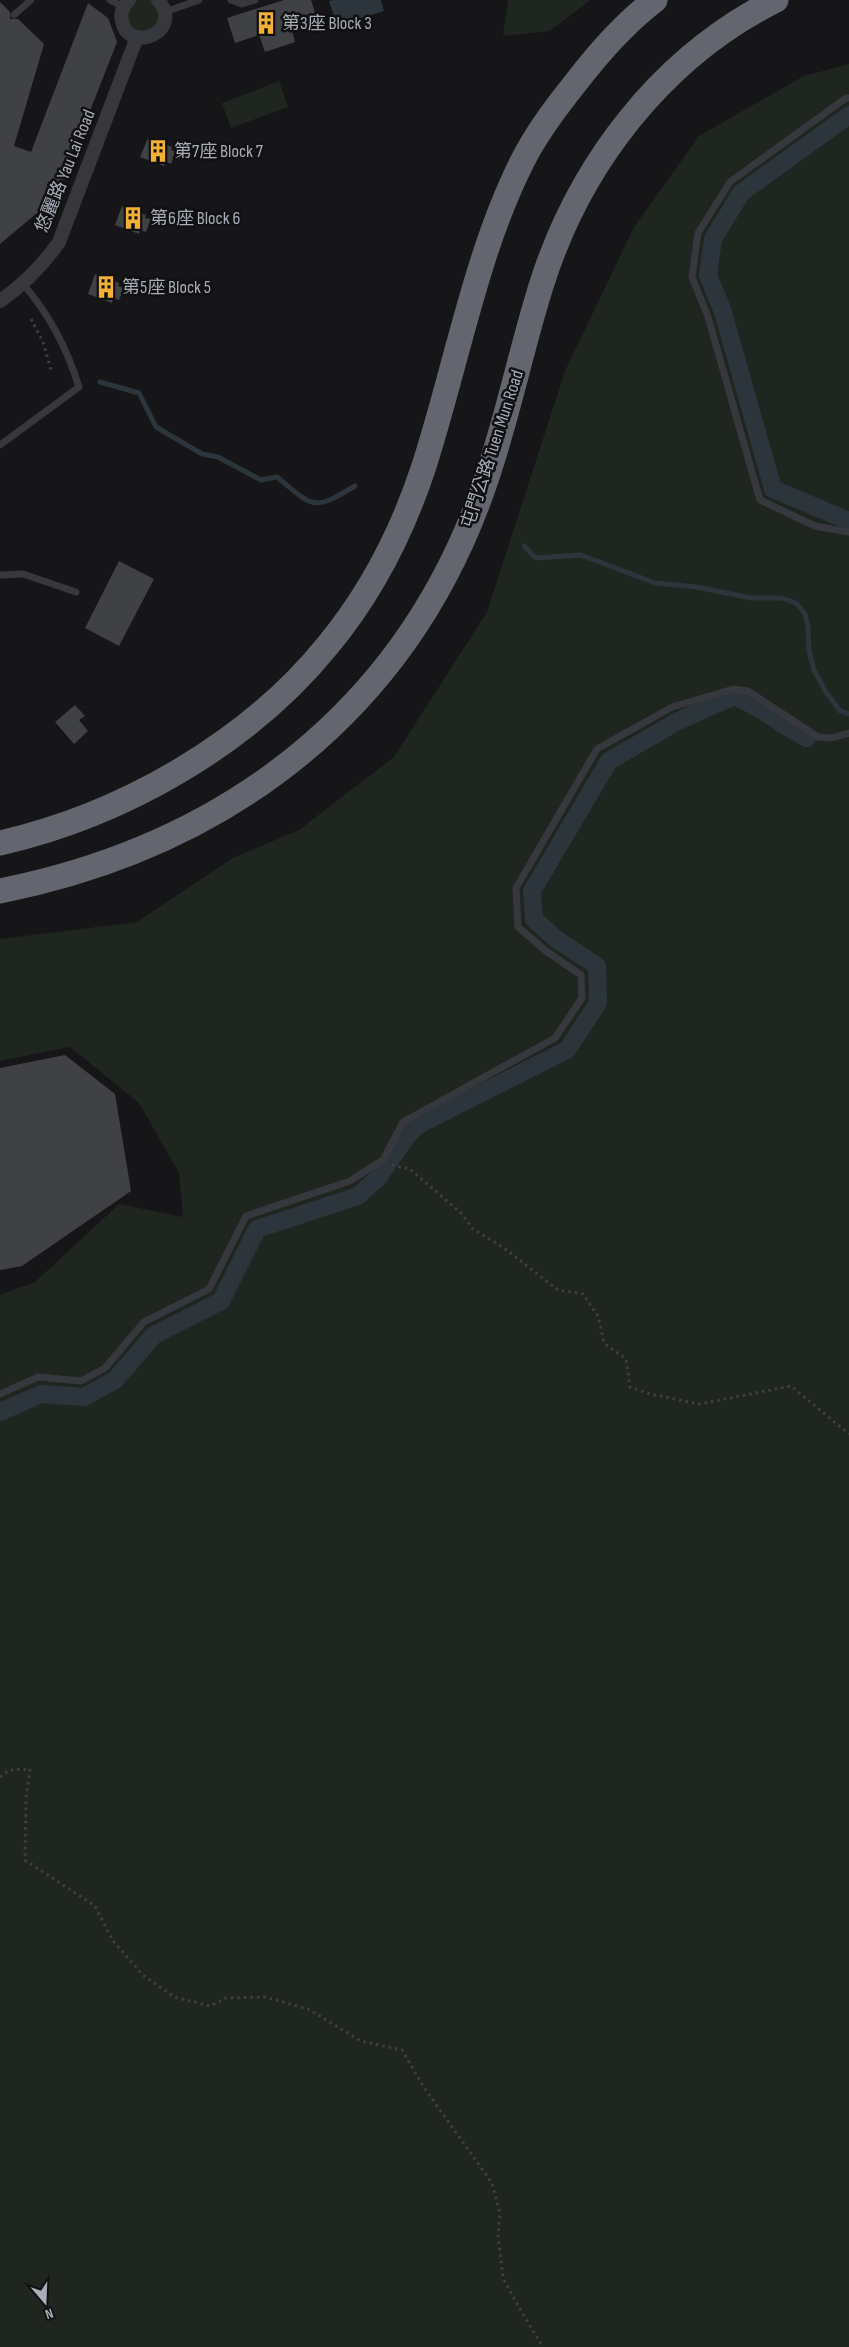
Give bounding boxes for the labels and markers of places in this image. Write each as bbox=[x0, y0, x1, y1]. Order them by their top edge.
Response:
building icon: 第3座 Block 3 bbox=[253, 10, 279, 36]
place label: 第3座 Block 3 bbox=[282, 13, 372, 34]
building icon: 第7座 Block 7 bbox=[145, 138, 171, 164]
place label: 第7座 Block 7 bbox=[174, 141, 264, 162]
building icon: 第6座 Block 6 bbox=[120, 205, 146, 231]
place label: 第6座 Block 6 bbox=[150, 208, 241, 229]
building icon: 第5座 Block 5 bbox=[93, 274, 119, 300]
place label: 第5座 Block 5 bbox=[122, 277, 211, 298]

